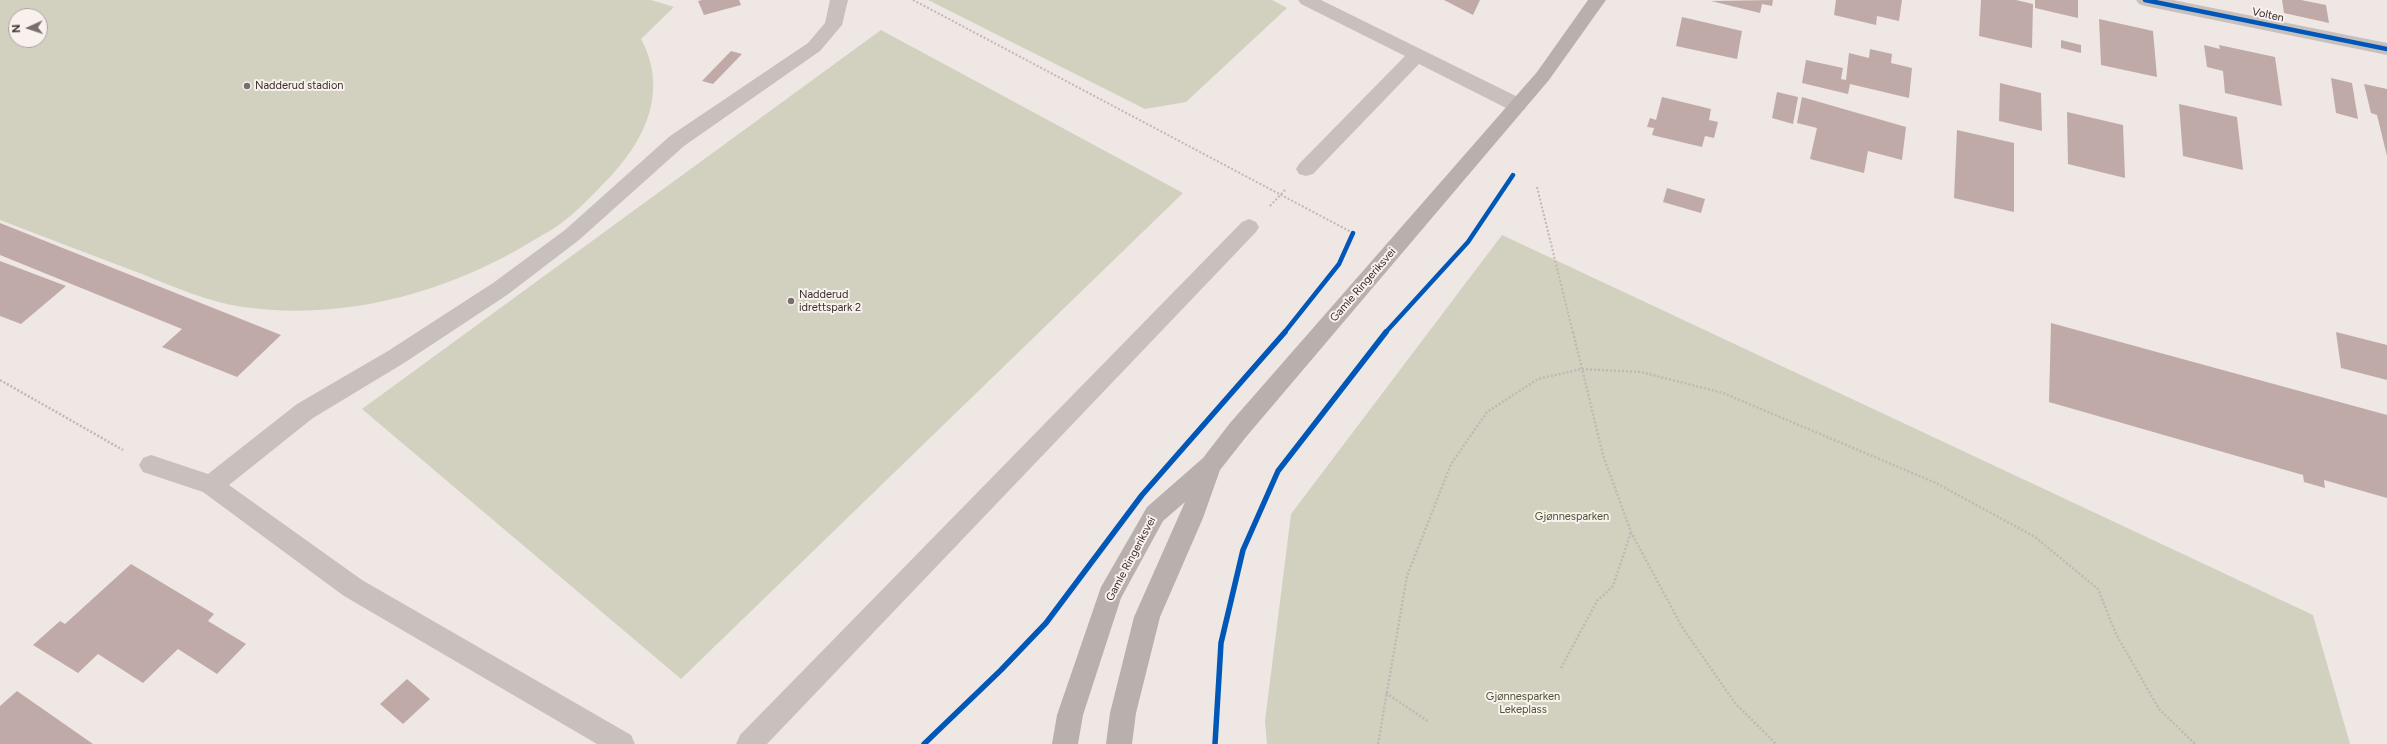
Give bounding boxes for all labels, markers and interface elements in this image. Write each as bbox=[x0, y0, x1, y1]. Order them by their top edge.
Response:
street label: Volten bbox=[2251, 5, 2285, 25]
north arrow bbox=[8, 8, 48, 48]
text: N bbox=[10, 24, 23, 33]
place label: Nadderud stadion bbox=[255, 79, 343, 93]
marker: Nadderud stadion bbox=[242, 81, 252, 91]
street label: Gamle Ringeriksvei bbox=[1327, 245, 1399, 325]
place label: Nadderud idrettspark 2 bbox=[799, 288, 861, 314]
marker: Nadderud idrettspark 2 bbox=[786, 296, 796, 306]
park label: Gjønnesparken bbox=[1535, 510, 1609, 524]
street label: Gamle Ringeriksvei bbox=[1103, 515, 1159, 603]
park label: Gjønnesparken Lekeplass bbox=[1486, 690, 1560, 716]

